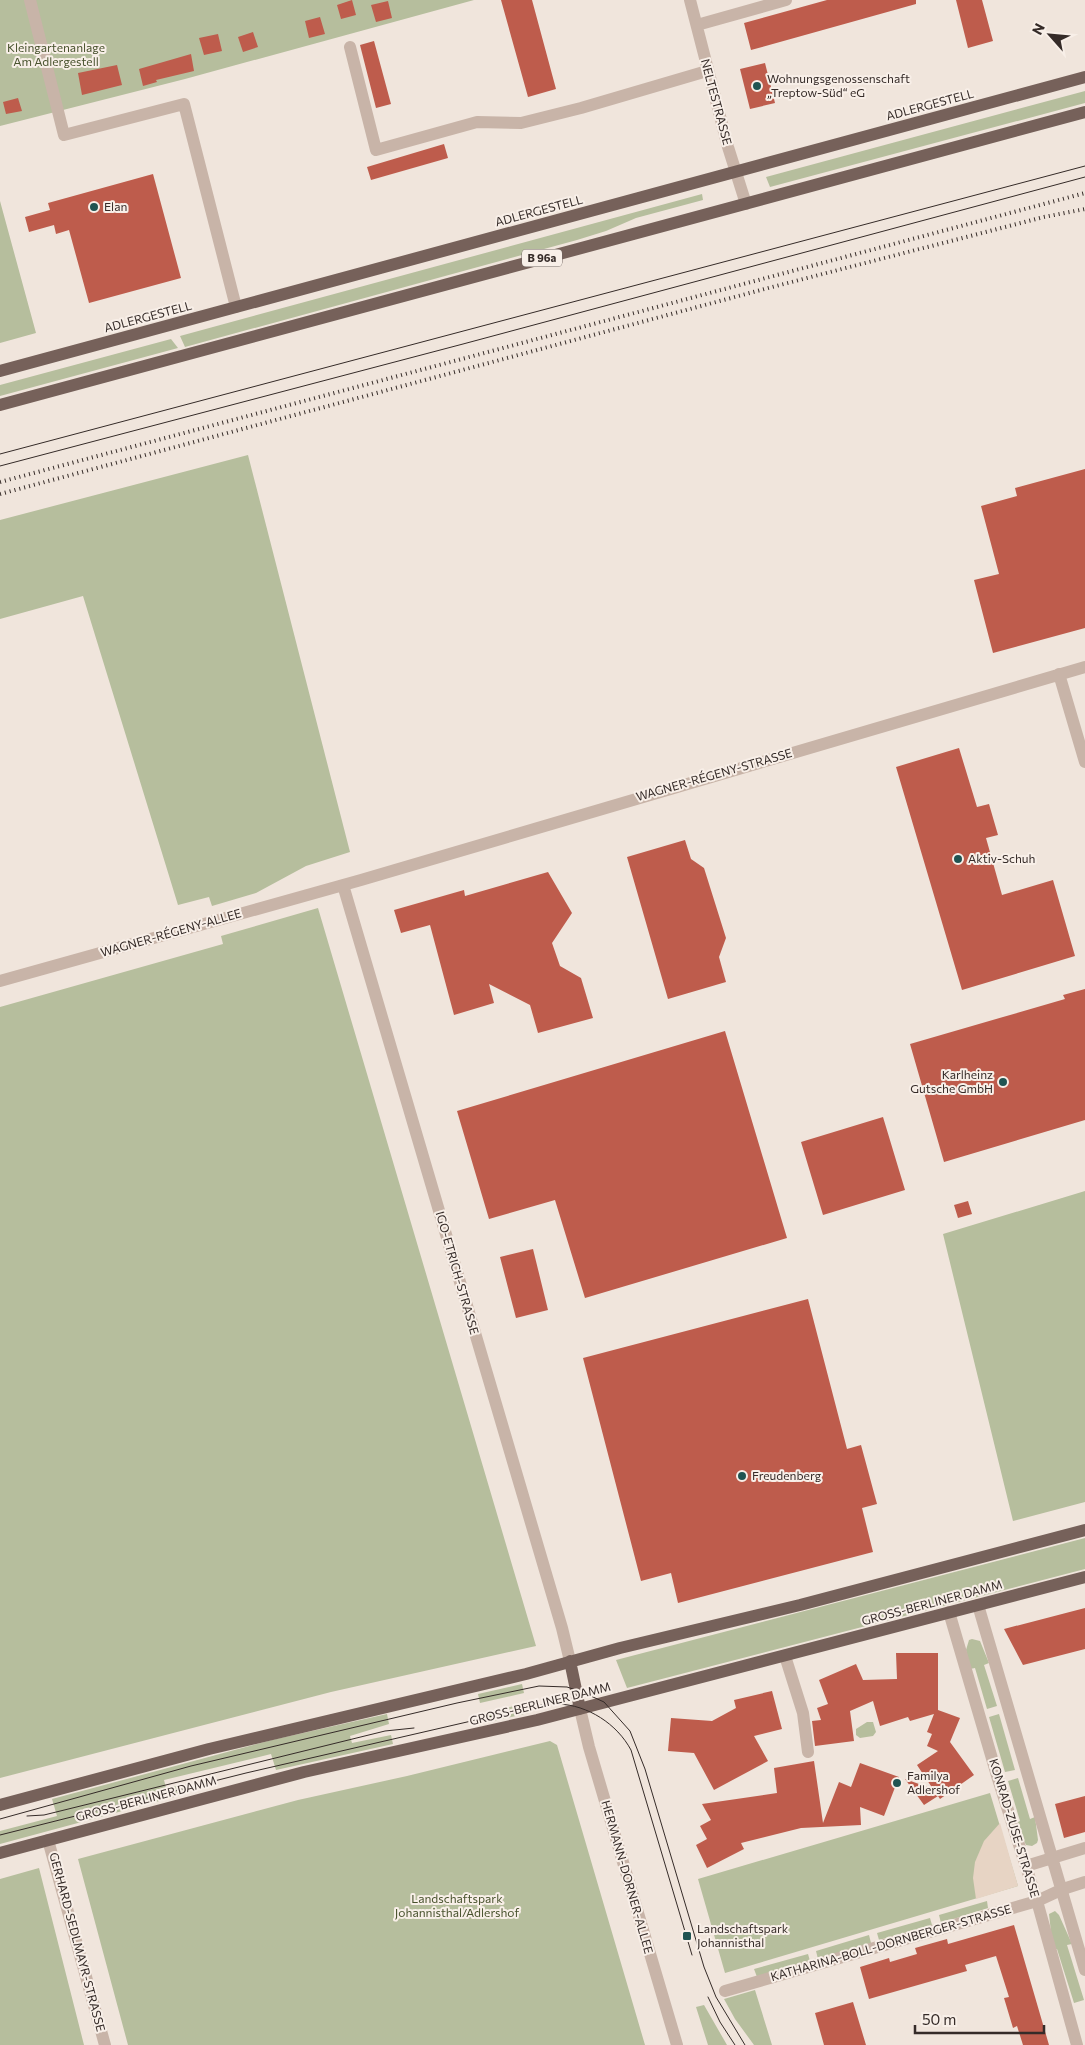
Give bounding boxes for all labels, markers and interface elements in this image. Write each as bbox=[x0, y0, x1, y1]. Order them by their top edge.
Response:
north arrow bbox=[1025, 10, 1075, 60]
text: N bbox=[1028, 20, 1048, 37]
park label: Kleingartenanlage Am Adlergestell bbox=[7, 40, 105, 68]
street label: NELTESTRASSE bbox=[699, 57, 735, 146]
place label: Wohnungsgenossenschaft „Treptow-Süd“ eG bbox=[767, 71, 910, 99]
marker: Wohnungsgenossenschaft „Treptow-Süd“ eG bbox=[751, 80, 763, 92]
street label: ADLERGESTELL bbox=[884, 86, 975, 122]
street label: ADLERGESTELL bbox=[493, 192, 584, 228]
place label: Elan bbox=[104, 199, 127, 213]
marker: Elan bbox=[88, 201, 100, 213]
road number: B 96a bbox=[522, 250, 562, 266]
street label: ADLERGESTELL bbox=[102, 298, 193, 334]
street label: WAGNER-RÉGENY-STRASSE bbox=[634, 745, 793, 803]
place label: Aktiv-Schuh bbox=[968, 851, 1035, 865]
marker: Aktiv-Schuh bbox=[952, 853, 964, 865]
street label: WAGNER-RÉGENY-ALLEE bbox=[99, 905, 243, 959]
place label: Karlheinz Gutsche GmbH bbox=[910, 1067, 993, 1095]
marker: Karlheinz Gutsche GmbH bbox=[997, 1076, 1009, 1088]
street label: IGO-ETRICH-STRASSE bbox=[434, 1209, 482, 1336]
place label: Freudenberg bbox=[752, 1468, 822, 1482]
marker: Freudenberg bbox=[736, 1470, 748, 1482]
street label: GROSS-BERLINER DAMM bbox=[860, 1577, 1004, 1628]
street label: GROSS-BERLINER DAMM bbox=[468, 1679, 612, 1727]
street label: KONRAD-ZUSE-STRASSE bbox=[987, 1757, 1043, 1899]
place label: Familya Adlershof bbox=[907, 1768, 960, 1796]
street label: GROSS-BERLINER DAMM bbox=[74, 1773, 218, 1824]
marker: Familya Adlershof bbox=[891, 1777, 903, 1789]
street label: HERMANN-DORNER-ALLEE bbox=[599, 1798, 657, 1955]
street label: GERHARD-SEDLMAYR-STRASSE bbox=[47, 1851, 109, 2033]
park label: Landschaftspark Johannisthal/Adlershof bbox=[395, 1891, 519, 1920]
street label: KATHARINA-BOLL-DORNBERGER-STRASSE bbox=[769, 1901, 1013, 1983]
place label: Landschaftspark Johannisthal bbox=[697, 1921, 789, 1950]
marker: Landschaftspark Johannisthal bbox=[681, 1930, 693, 1942]
scale bar bbox=[915, 2002, 1044, 2034]
text: 50 m bbox=[922, 2010, 956, 2028]

